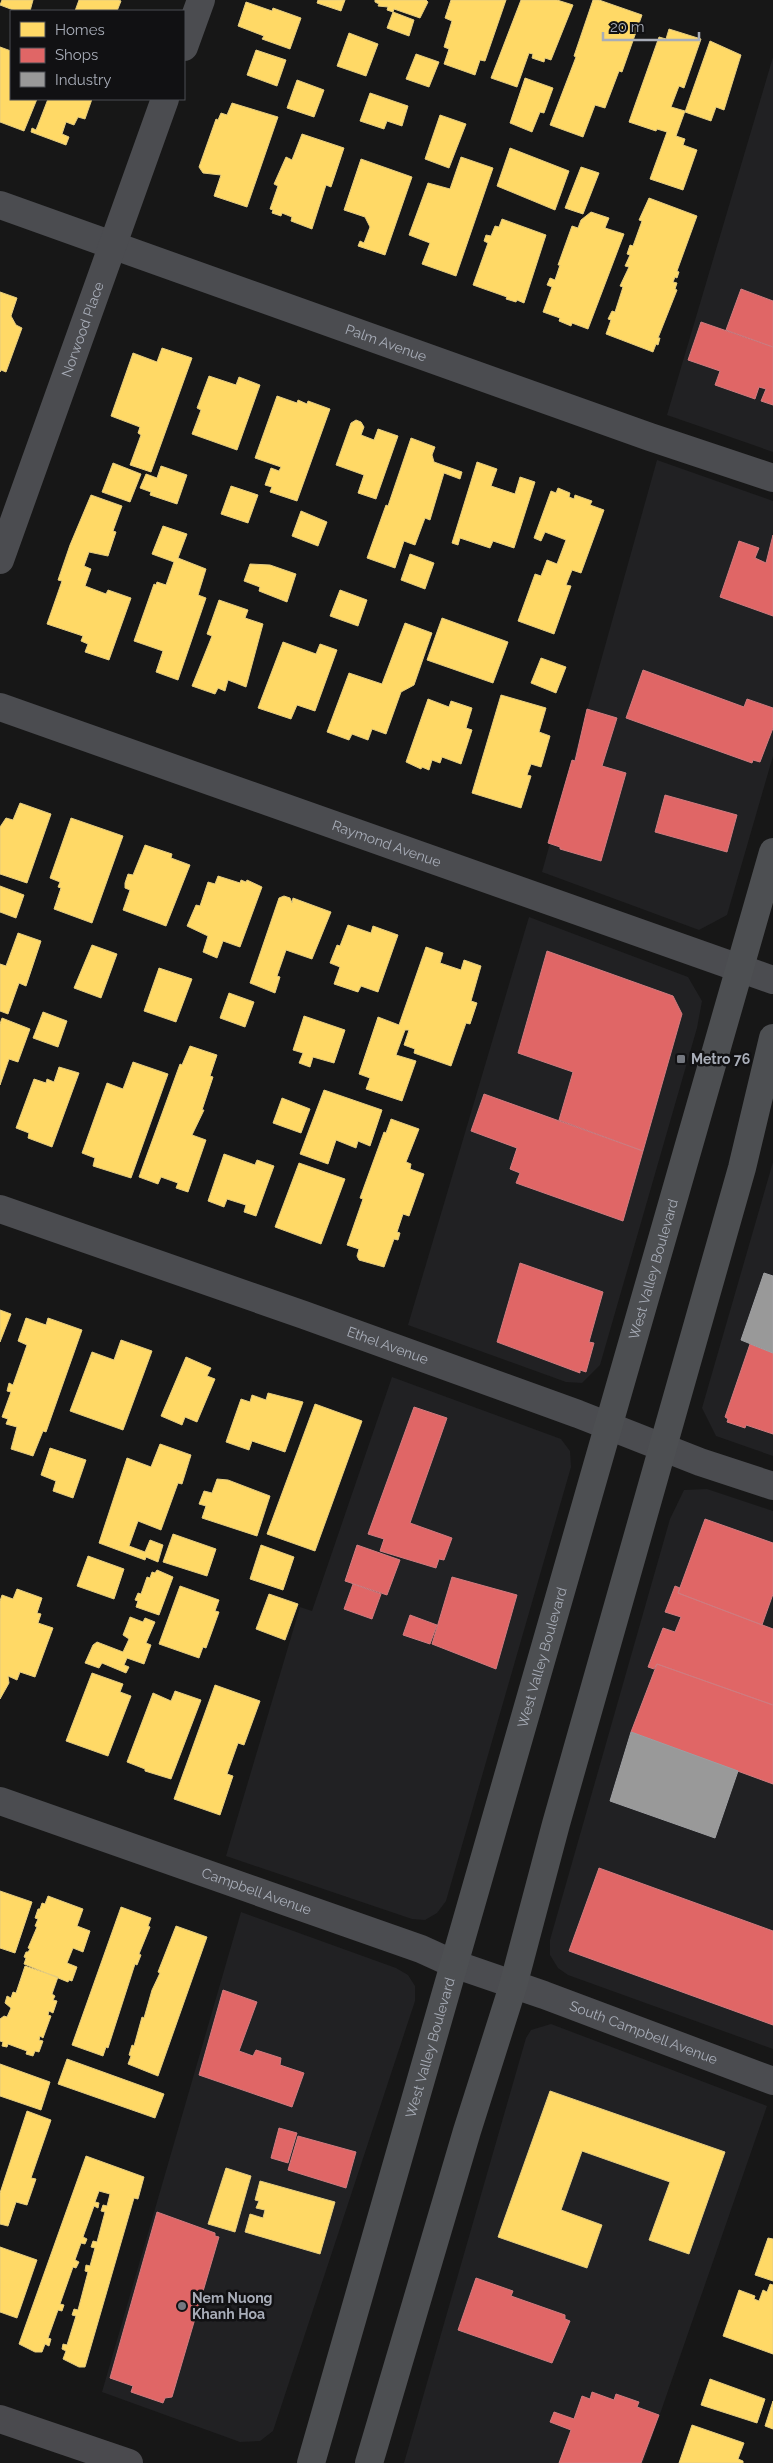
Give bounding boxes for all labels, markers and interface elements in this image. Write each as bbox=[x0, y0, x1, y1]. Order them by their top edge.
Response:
legend bbox=[10, 10, 185, 100]
scale bar bbox=[603, 10, 699, 42]
text: 20 m bbox=[610, 18, 645, 36]
text: Homes bbox=[55, 21, 105, 39]
text: Shops bbox=[55, 46, 98, 64]
text: Industry bbox=[55, 71, 111, 89]
street label: Norwood Place bbox=[58, 280, 107, 379]
street label: Palm Avenue bbox=[343, 321, 429, 365]
street label: Raymond Avenue bbox=[330, 817, 443, 870]
place label: Metro 76 bbox=[691, 1051, 750, 1067]
marker: Metro 76 bbox=[675, 1053, 687, 1065]
street label: West Valley Boulevard bbox=[626, 1197, 681, 1341]
street label: Ethel Avenue bbox=[345, 1323, 431, 1367]
street label: West Valley Boulevard bbox=[514, 1585, 570, 1730]
street label: Campbell Avenue bbox=[200, 1865, 314, 1918]
street label: West Valley Boulevard bbox=[402, 1976, 458, 2120]
street label: South Campbell Avenue bbox=[567, 1997, 720, 2067]
place label: Nem Nuong Khanh Hoa bbox=[192, 2290, 273, 2322]
marker: Nem Nuong Khanh Hoa bbox=[176, 2300, 188, 2312]

